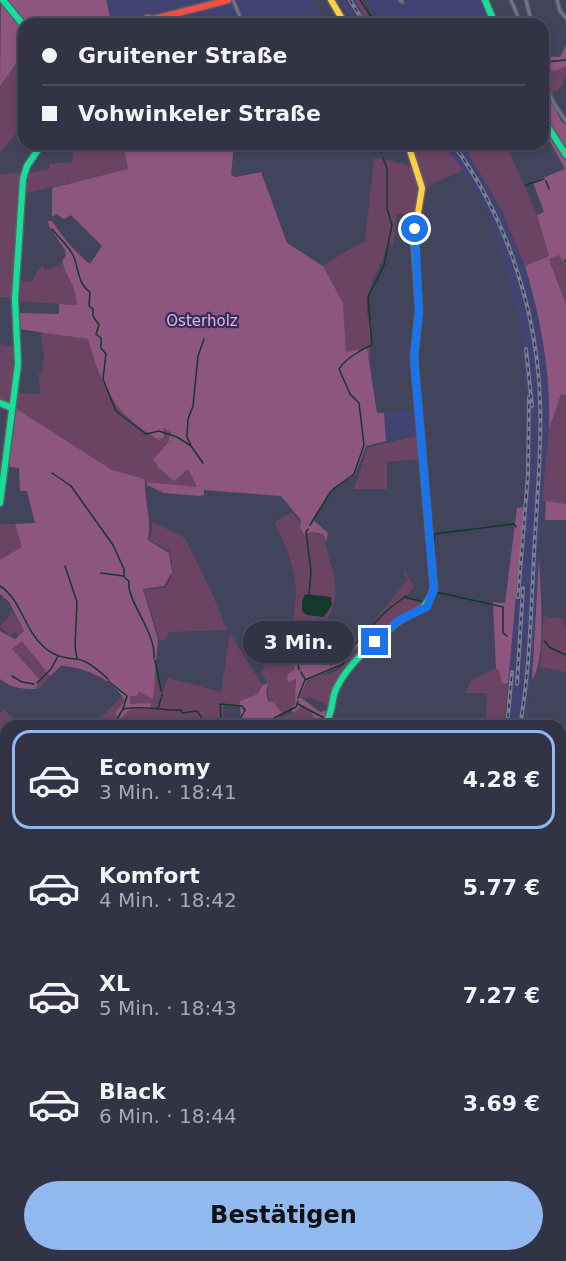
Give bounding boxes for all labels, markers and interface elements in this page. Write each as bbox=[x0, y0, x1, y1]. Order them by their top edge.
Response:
text: Gruitener Straße bbox=[78, 43, 287, 68]
text: Vohwinkeler Straße bbox=[78, 101, 321, 126]
route start bbox=[401, 215, 428, 242]
park label: Osterholz bbox=[166, 312, 238, 330]
callout: 3 Min. bbox=[243, 621, 354, 663]
route end bbox=[361, 628, 388, 655]
text: 3 Min. bbox=[264, 630, 333, 654]
icon: car bbox=[27, 753, 81, 807]
text: Economy bbox=[99, 755, 210, 780]
text: 4.28 € bbox=[463, 767, 540, 792]
text: 3 Min. · 18:41 bbox=[99, 780, 237, 804]
icon: car bbox=[27, 861, 81, 915]
text: Komfort bbox=[99, 863, 200, 888]
text: 5.77 € bbox=[463, 875, 540, 900]
text: 4 Min. · 18:42 bbox=[99, 888, 237, 912]
icon: car bbox=[27, 969, 81, 1023]
text: XL bbox=[99, 971, 130, 996]
text: 7.27 € bbox=[463, 983, 540, 1008]
text: 5 Min. · 18:43 bbox=[99, 996, 237, 1020]
icon: car bbox=[27, 1077, 81, 1131]
text: Black bbox=[99, 1079, 166, 1104]
text: 3.69 € bbox=[463, 1091, 540, 1116]
text: 6 Min. · 18:44 bbox=[99, 1104, 237, 1128]
button: Bestätigen bbox=[24, 1181, 543, 1250]

